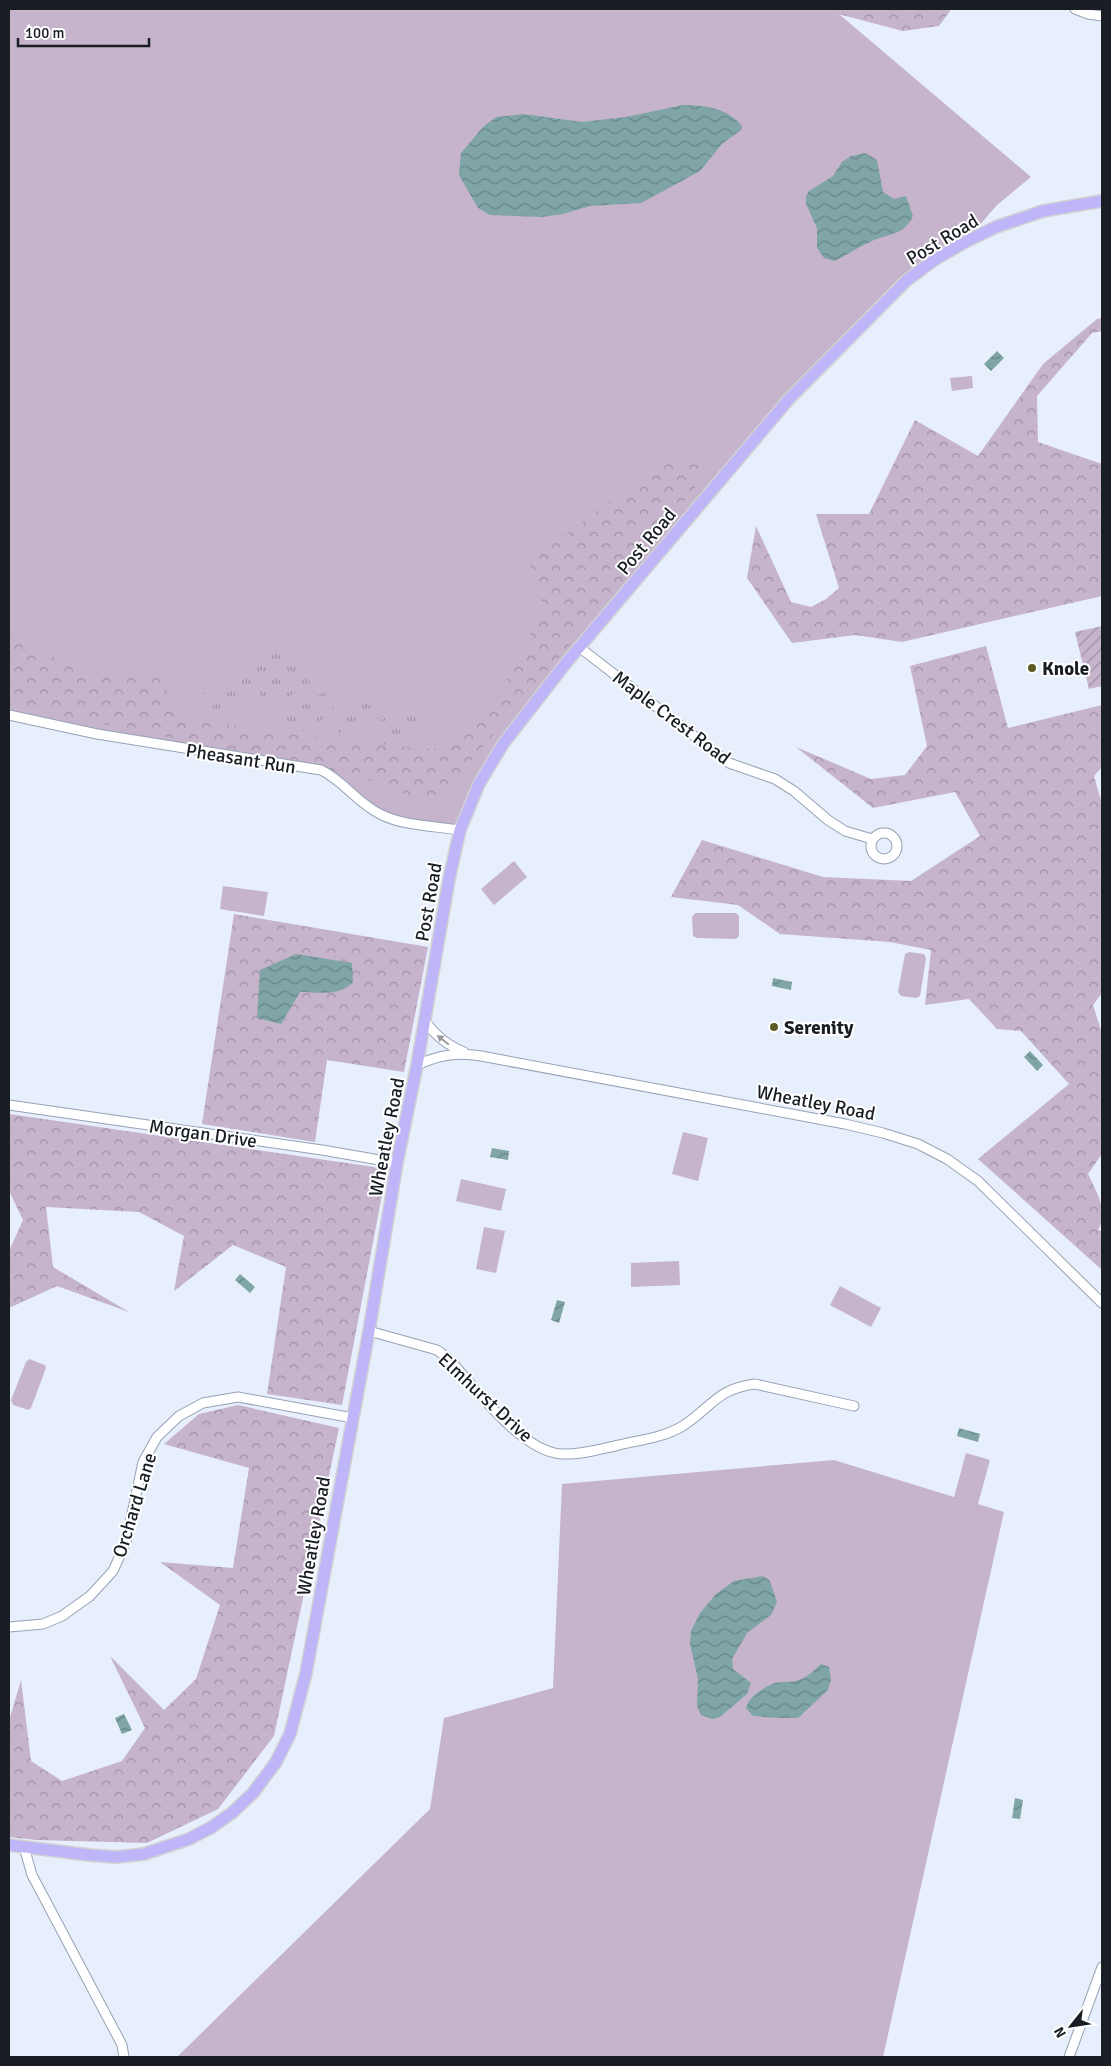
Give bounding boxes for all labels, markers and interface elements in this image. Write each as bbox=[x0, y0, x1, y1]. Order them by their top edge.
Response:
scale bar bbox=[18, 15, 149, 47]
text: 100 m bbox=[25, 24, 65, 42]
street label: Post Road bbox=[902, 209, 983, 271]
street label: Post Road bbox=[612, 503, 682, 580]
place label: Knole bbox=[1042, 657, 1089, 681]
marker: Knole bbox=[1026, 662, 1038, 674]
street label: Maple Crest Road bbox=[608, 666, 735, 770]
street label: Pheasant Run bbox=[184, 738, 298, 780]
street label: Post Road bbox=[410, 861, 448, 944]
place label: Serenity bbox=[784, 1016, 854, 1040]
marker: Serenity bbox=[768, 1021, 780, 1033]
one-way arrow bbox=[437, 1035, 450, 1046]
street label: Wheatley Road bbox=[364, 1076, 410, 1199]
street label: Wheatley Road bbox=[754, 1080, 877, 1126]
street label: Morgan Drive bbox=[147, 1115, 258, 1153]
street label: Elmhurst Drive bbox=[433, 1348, 538, 1448]
street label: Orchard Lane bbox=[108, 1450, 162, 1561]
street label: Wheatley Road bbox=[292, 1475, 336, 1598]
north arrow bbox=[1046, 2001, 1096, 2051]
text: N bbox=[1050, 2024, 1070, 2041]

